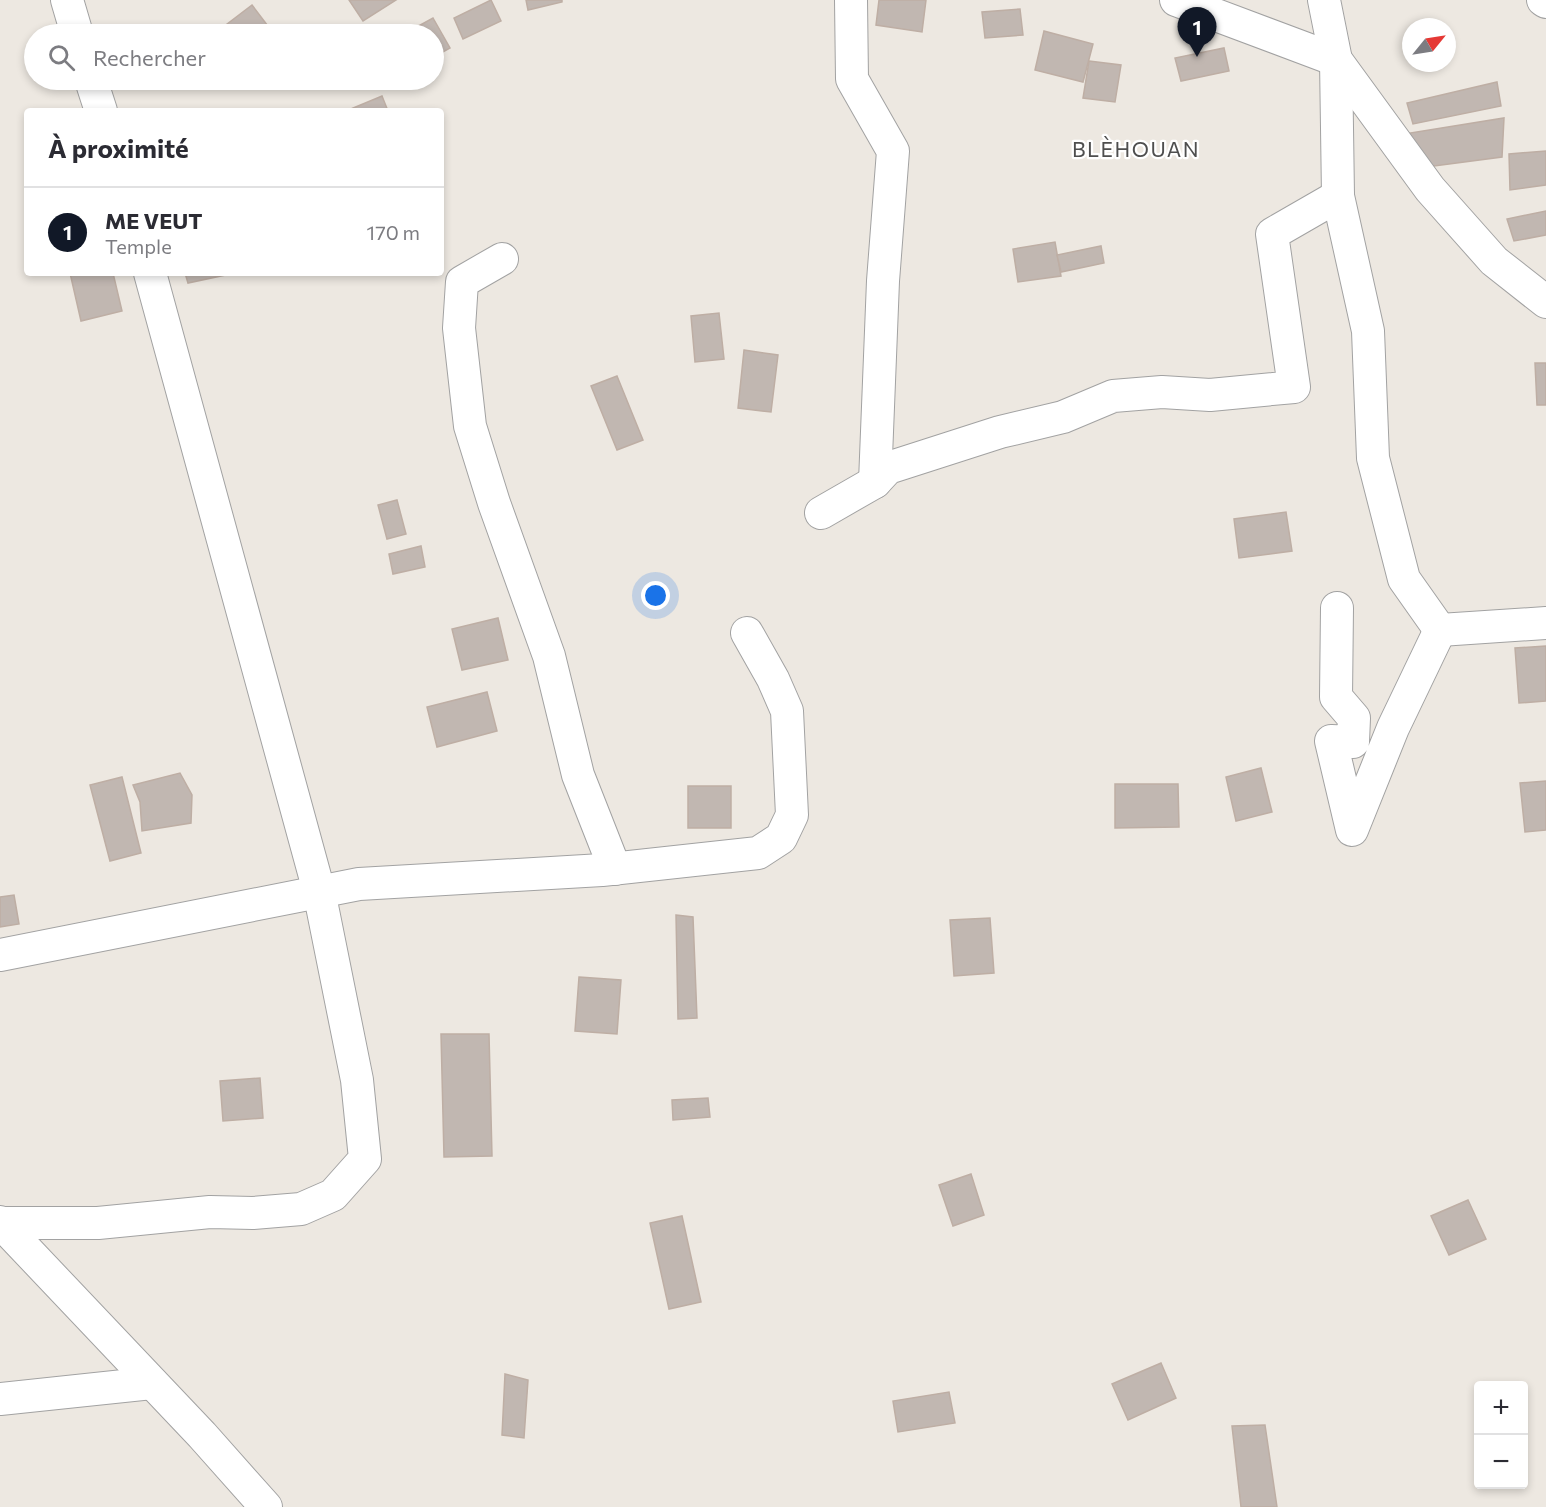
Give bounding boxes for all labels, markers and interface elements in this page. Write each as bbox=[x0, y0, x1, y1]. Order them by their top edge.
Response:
pin: 1 bbox=[1178, 8, 1216, 57]
north arrow bbox=[1402, 18, 1456, 72]
search box bbox=[24, 24, 444, 90]
icon: search bbox=[45, 41, 78, 74]
text: Rechercher bbox=[93, 44, 206, 71]
text: À proximité bbox=[48, 132, 189, 163]
district label: BLÈHOUAN bbox=[1072, 136, 1200, 161]
text: ME VEUT bbox=[105, 207, 203, 234]
text: 1 bbox=[63, 220, 72, 244]
text: 170 m bbox=[367, 220, 420, 244]
text: Temple bbox=[105, 234, 172, 258]
your location bbox=[641, 581, 670, 610]
map controls bbox=[1474, 1381, 1528, 1489]
button: + bbox=[1474, 1381, 1528, 1435]
button: − bbox=[1474, 1435, 1528, 1489]

